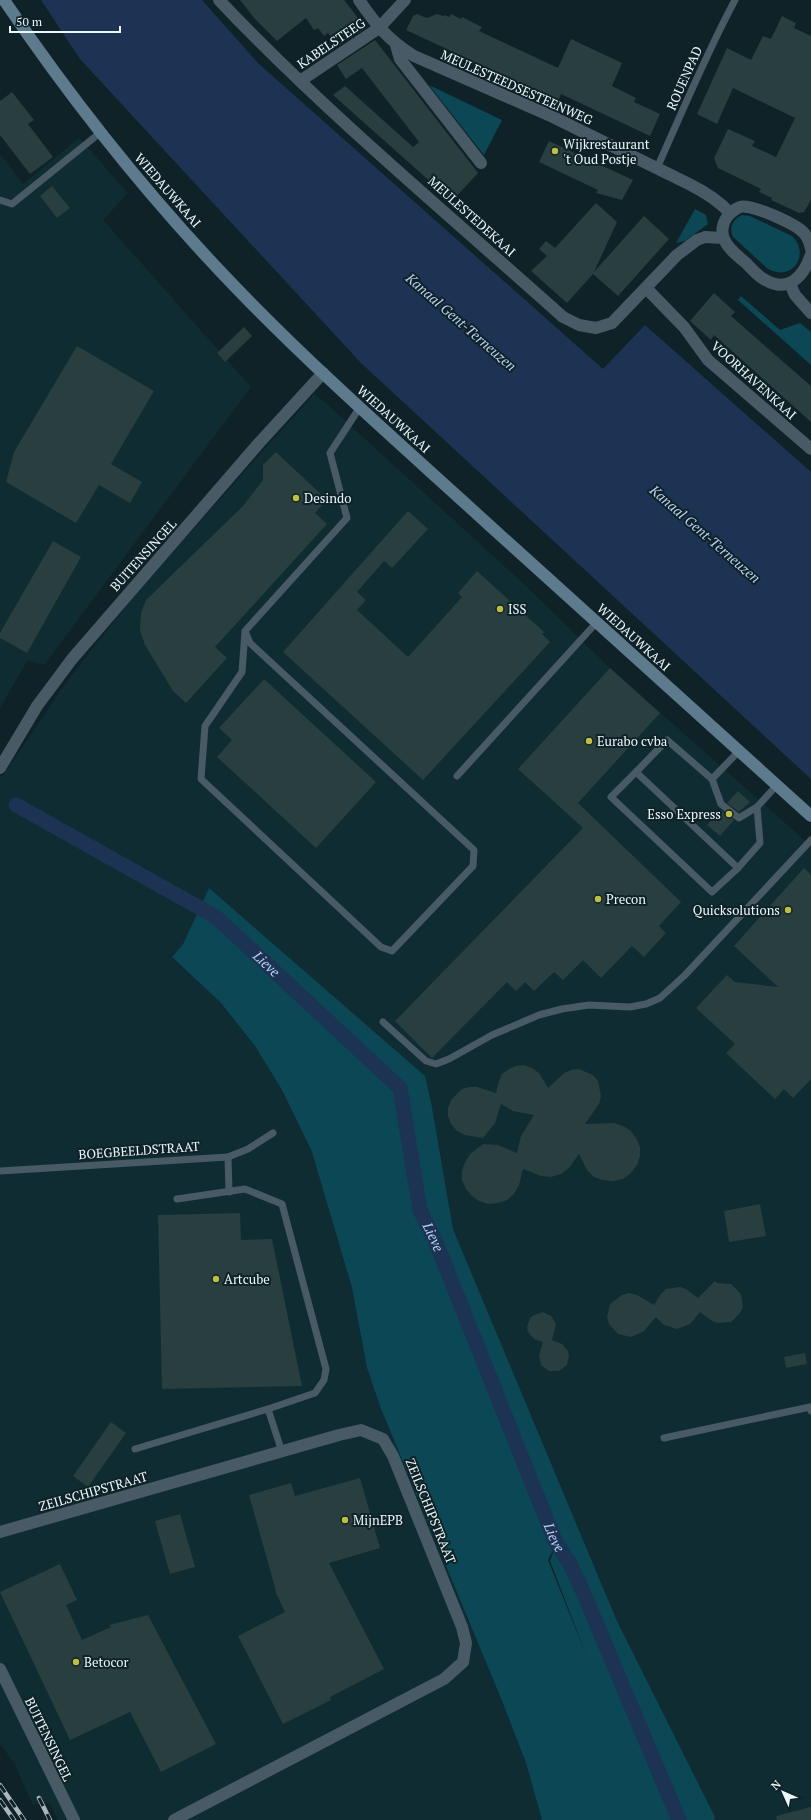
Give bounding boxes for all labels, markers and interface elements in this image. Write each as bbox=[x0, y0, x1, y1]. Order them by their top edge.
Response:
scale bar bbox=[10, 8, 120, 34]
street label: KABELSTEEG bbox=[293, 13, 369, 72]
text: 50 m bbox=[16, 14, 43, 29]
street label: ROUENPAD bbox=[662, 43, 706, 113]
street label: MEULESTEEDSESTEENWEG bbox=[438, 45, 596, 129]
place label: Wijkrestaurant 't Oud Postje bbox=[563, 135, 650, 168]
marker: Wijkrestaurant 't Oud Postje bbox=[550, 146, 560, 156]
street label: WIEDAUWKAAI bbox=[131, 149, 205, 231]
street label: MEULESTEDEKAAI bbox=[424, 172, 520, 260]
water label: Kanaal Gent-Terneuzen bbox=[401, 268, 521, 375]
street label: VOORHAVENKAAI bbox=[707, 337, 801, 423]
street label: WIEDAUWKAAI bbox=[353, 381, 435, 457]
water label: Kanaal Gent-Terneuzen bbox=[645, 480, 765, 587]
place label: Desindo bbox=[304, 489, 351, 507]
marker: Desindo bbox=[291, 493, 301, 503]
street label: BUITENSINGEL bbox=[106, 515, 180, 595]
street label: WIEDAUWKAAI bbox=[593, 599, 675, 675]
place label: ISS bbox=[508, 600, 527, 618]
marker: ISS bbox=[495, 604, 505, 614]
place label: Eurabo cvba bbox=[597, 732, 668, 750]
marker: Eurabo cvba bbox=[584, 736, 594, 746]
place label: Esso Express bbox=[647, 805, 721, 823]
marker: Esso Express bbox=[724, 809, 734, 819]
place label: Precon bbox=[606, 890, 646, 908]
marker: Precon bbox=[593, 894, 603, 904]
place label: Quicksolutions bbox=[693, 901, 780, 919]
marker: Quicksolutions bbox=[783, 905, 793, 915]
water label: Lieve bbox=[248, 946, 285, 981]
street label: BOEGBEELDSTRAAT bbox=[78, 1137, 200, 1163]
water label: Lieve bbox=[418, 1218, 449, 1255]
place label: Artcube bbox=[224, 1270, 270, 1288]
marker: Artcube bbox=[211, 1274, 221, 1284]
street label: ZEILSCHIPSTRAAT bbox=[402, 1456, 460, 1566]
street label: ZEILSCHIPSTRAAT bbox=[37, 1467, 149, 1515]
place label: MijnEPB bbox=[353, 1511, 403, 1529]
marker: MijnEPB bbox=[340, 1515, 350, 1525]
water label: Lieve bbox=[539, 1519, 570, 1556]
place label: Betocor bbox=[84, 1653, 129, 1671]
marker: Betocor bbox=[71, 1657, 81, 1667]
street label: BUITENSINGEL bbox=[21, 1694, 77, 1784]
north arrow bbox=[763, 1772, 803, 1812]
text: N bbox=[768, 1777, 784, 1793]

